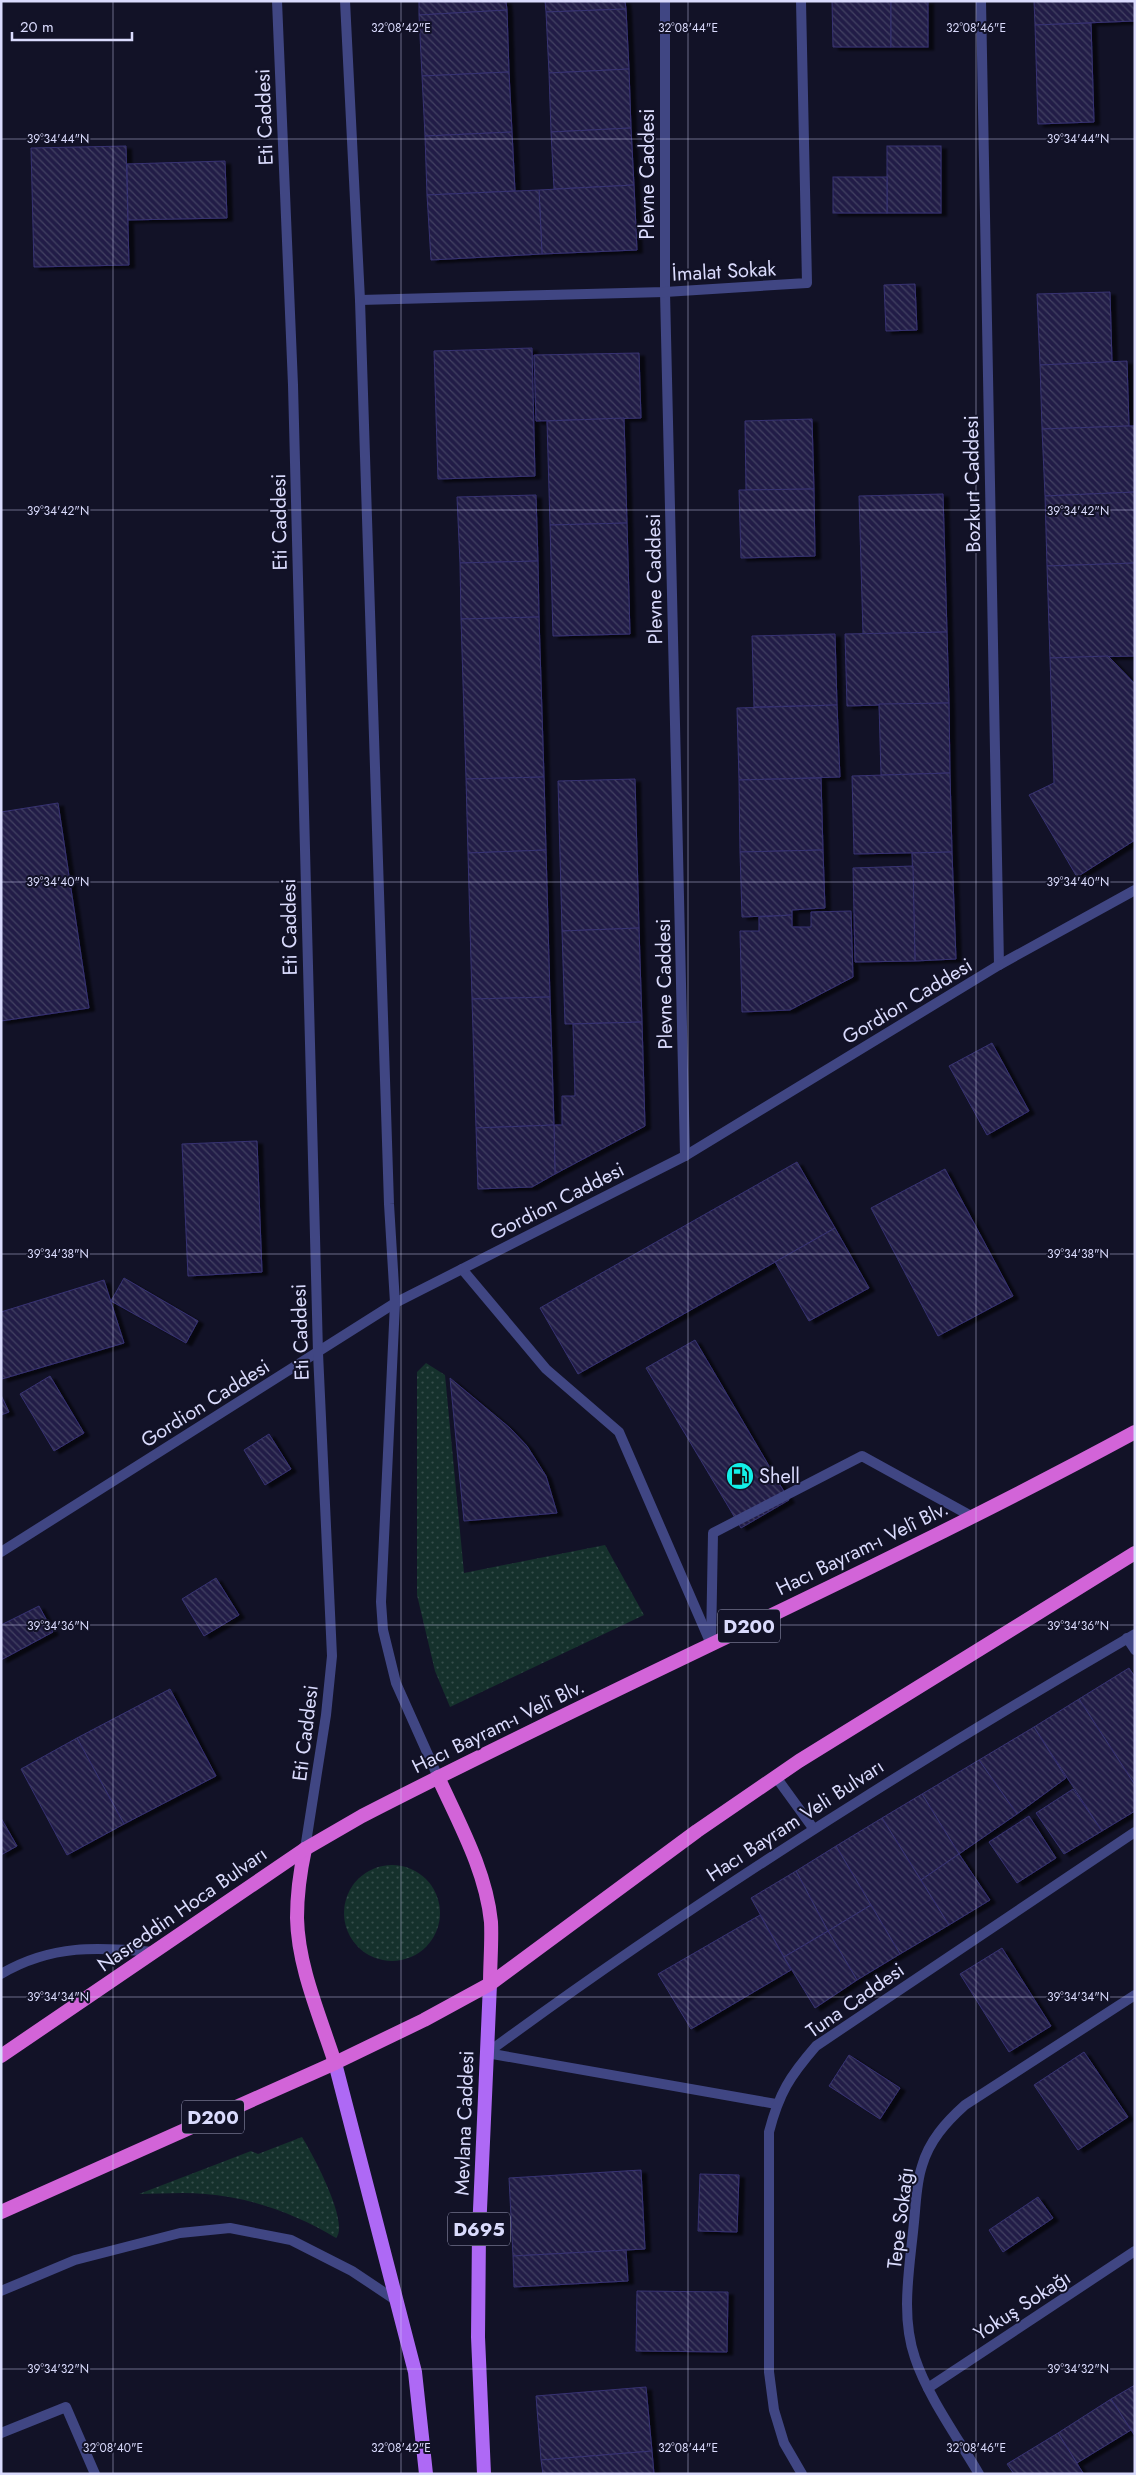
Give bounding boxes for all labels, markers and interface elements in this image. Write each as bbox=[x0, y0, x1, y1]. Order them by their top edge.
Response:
scale bar bbox=[12, 10, 132, 42]
text: 20 m bbox=[20, 16, 54, 38]
text: 32°08'42"E bbox=[371, 19, 431, 37]
text: 32°08'44"E bbox=[658, 19, 718, 37]
text: 32°08'46"E bbox=[946, 19, 1006, 37]
street label: Eti Caddesi bbox=[248, 68, 281, 166]
street label: Plevne Caddesi bbox=[633, 109, 662, 239]
text: 39°34'44"N bbox=[27, 130, 89, 148]
text: 39°34'44"N bbox=[1047, 130, 1109, 148]
street label: İmalat Sokak bbox=[671, 254, 777, 289]
street label: Bozkurt Caddesi bbox=[957, 415, 988, 553]
street label: Eti Caddesi bbox=[264, 473, 295, 571]
text: 39°34'42"N bbox=[27, 502, 89, 520]
text: 39°34'42"N bbox=[1047, 502, 1109, 520]
street label: Plevne Caddesi bbox=[639, 513, 670, 645]
text: 39°34'40"N bbox=[27, 873, 89, 891]
text: 39°34'40"N bbox=[1047, 873, 1109, 891]
street label: Eti Caddesi bbox=[274, 878, 305, 976]
street label: Plevne Caddesi bbox=[649, 918, 680, 1050]
street label: Gordion Caddesi bbox=[837, 951, 978, 1052]
street label: Gordion Caddesi bbox=[485, 1155, 629, 1248]
text: 39°34'38"N bbox=[27, 1245, 89, 1263]
text: 39°34'38"N bbox=[1047, 1245, 1109, 1263]
street label: Eti Caddesi bbox=[284, 1283, 317, 1381]
street label: Gordion Caddesi bbox=[135, 1352, 275, 1455]
fuel station icon: Shell bbox=[725, 1461, 755, 1491]
place label: Shell bbox=[759, 1462, 800, 1491]
street label: Hacı Bayram-ı Velî Blv. bbox=[771, 1494, 953, 1603]
road number: D200 bbox=[718, 1610, 780, 1642]
text: 39°34'36"N bbox=[27, 1617, 89, 1635]
text: 39°34'36"N bbox=[1047, 1617, 1109, 1635]
street label: Hacı Bayram-ı Velî Blv. bbox=[407, 1672, 589, 1781]
street label: Eti Caddesi bbox=[285, 1683, 326, 1783]
street label: Hacı Bayram Veli Bulvarı bbox=[701, 1752, 890, 1889]
street label: Nasreddin Hoca Bulvarı bbox=[91, 1840, 273, 1979]
street label: Tuna Caddesi bbox=[800, 1956, 910, 2045]
text: 39°34'34"N bbox=[27, 1988, 89, 2006]
text: 39°34'34"N bbox=[1047, 1988, 1109, 2006]
street label: Mevlana Caddesi bbox=[447, 2050, 482, 2196]
road number: D200 bbox=[182, 2100, 244, 2134]
street label: Tepe Sokağı bbox=[880, 2166, 921, 2271]
road number: D695 bbox=[448, 2212, 510, 2246]
street label: Yokuş Sokağı bbox=[968, 2263, 1076, 2348]
text: 39°34'32"N bbox=[27, 2360, 89, 2378]
text: 39°34'32"N bbox=[1047, 2360, 1109, 2378]
text: 32°08'40"E bbox=[83, 2439, 143, 2457]
text: 32°08'42"E bbox=[371, 2439, 431, 2457]
text: 32°08'44"E bbox=[658, 2439, 718, 2457]
text: 32°08'46"E bbox=[946, 2439, 1006, 2457]

